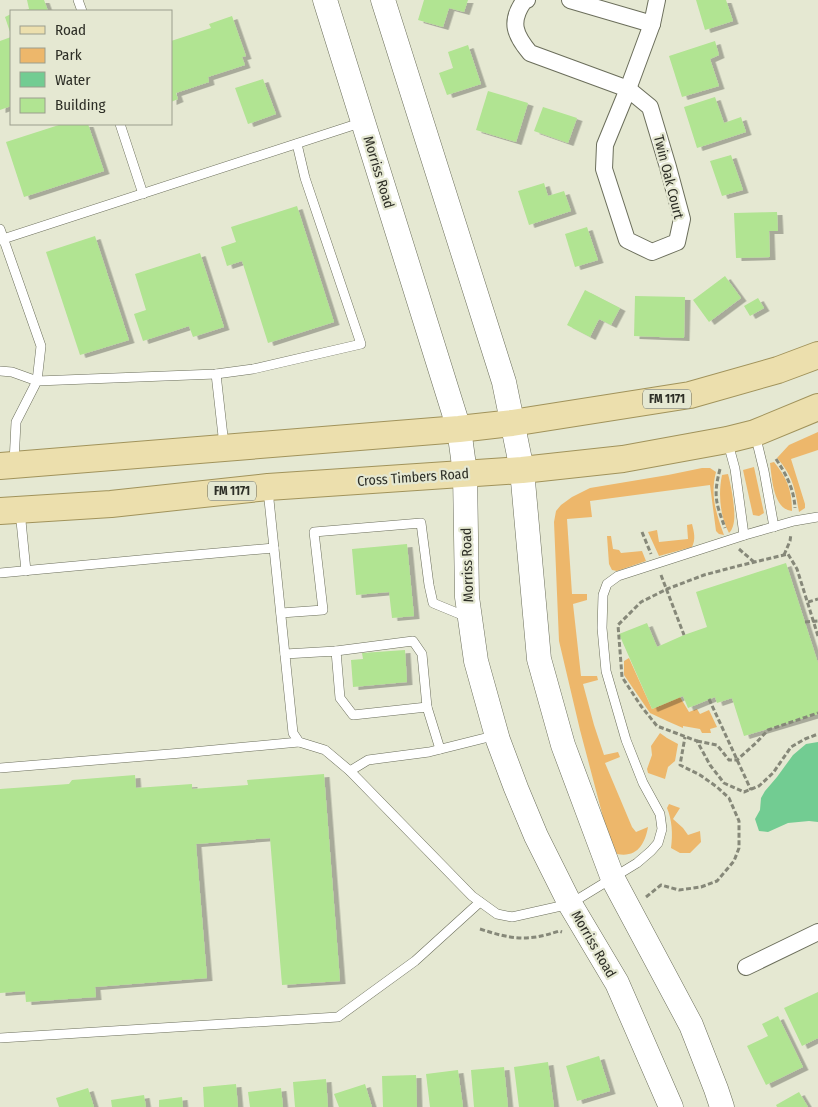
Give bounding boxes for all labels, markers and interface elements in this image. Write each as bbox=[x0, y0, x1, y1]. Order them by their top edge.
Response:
legend bbox=[10, 10, 172, 125]
text: Road bbox=[55, 21, 86, 39]
text: Park bbox=[55, 46, 82, 64]
text: Water bbox=[55, 71, 91, 89]
text: Building bbox=[55, 96, 106, 114]
street label: Twin Oak Court bbox=[650, 133, 687, 221]
street label: Morriss Road bbox=[359, 134, 398, 210]
road number: FM 1171 bbox=[643, 389, 691, 408]
street label: Cross Timbers Road bbox=[357, 465, 469, 490]
road number: FM 1171 bbox=[208, 482, 256, 501]
street label: Morriss Road bbox=[458, 527, 477, 603]
street label: Morriss Road bbox=[568, 908, 620, 981]

